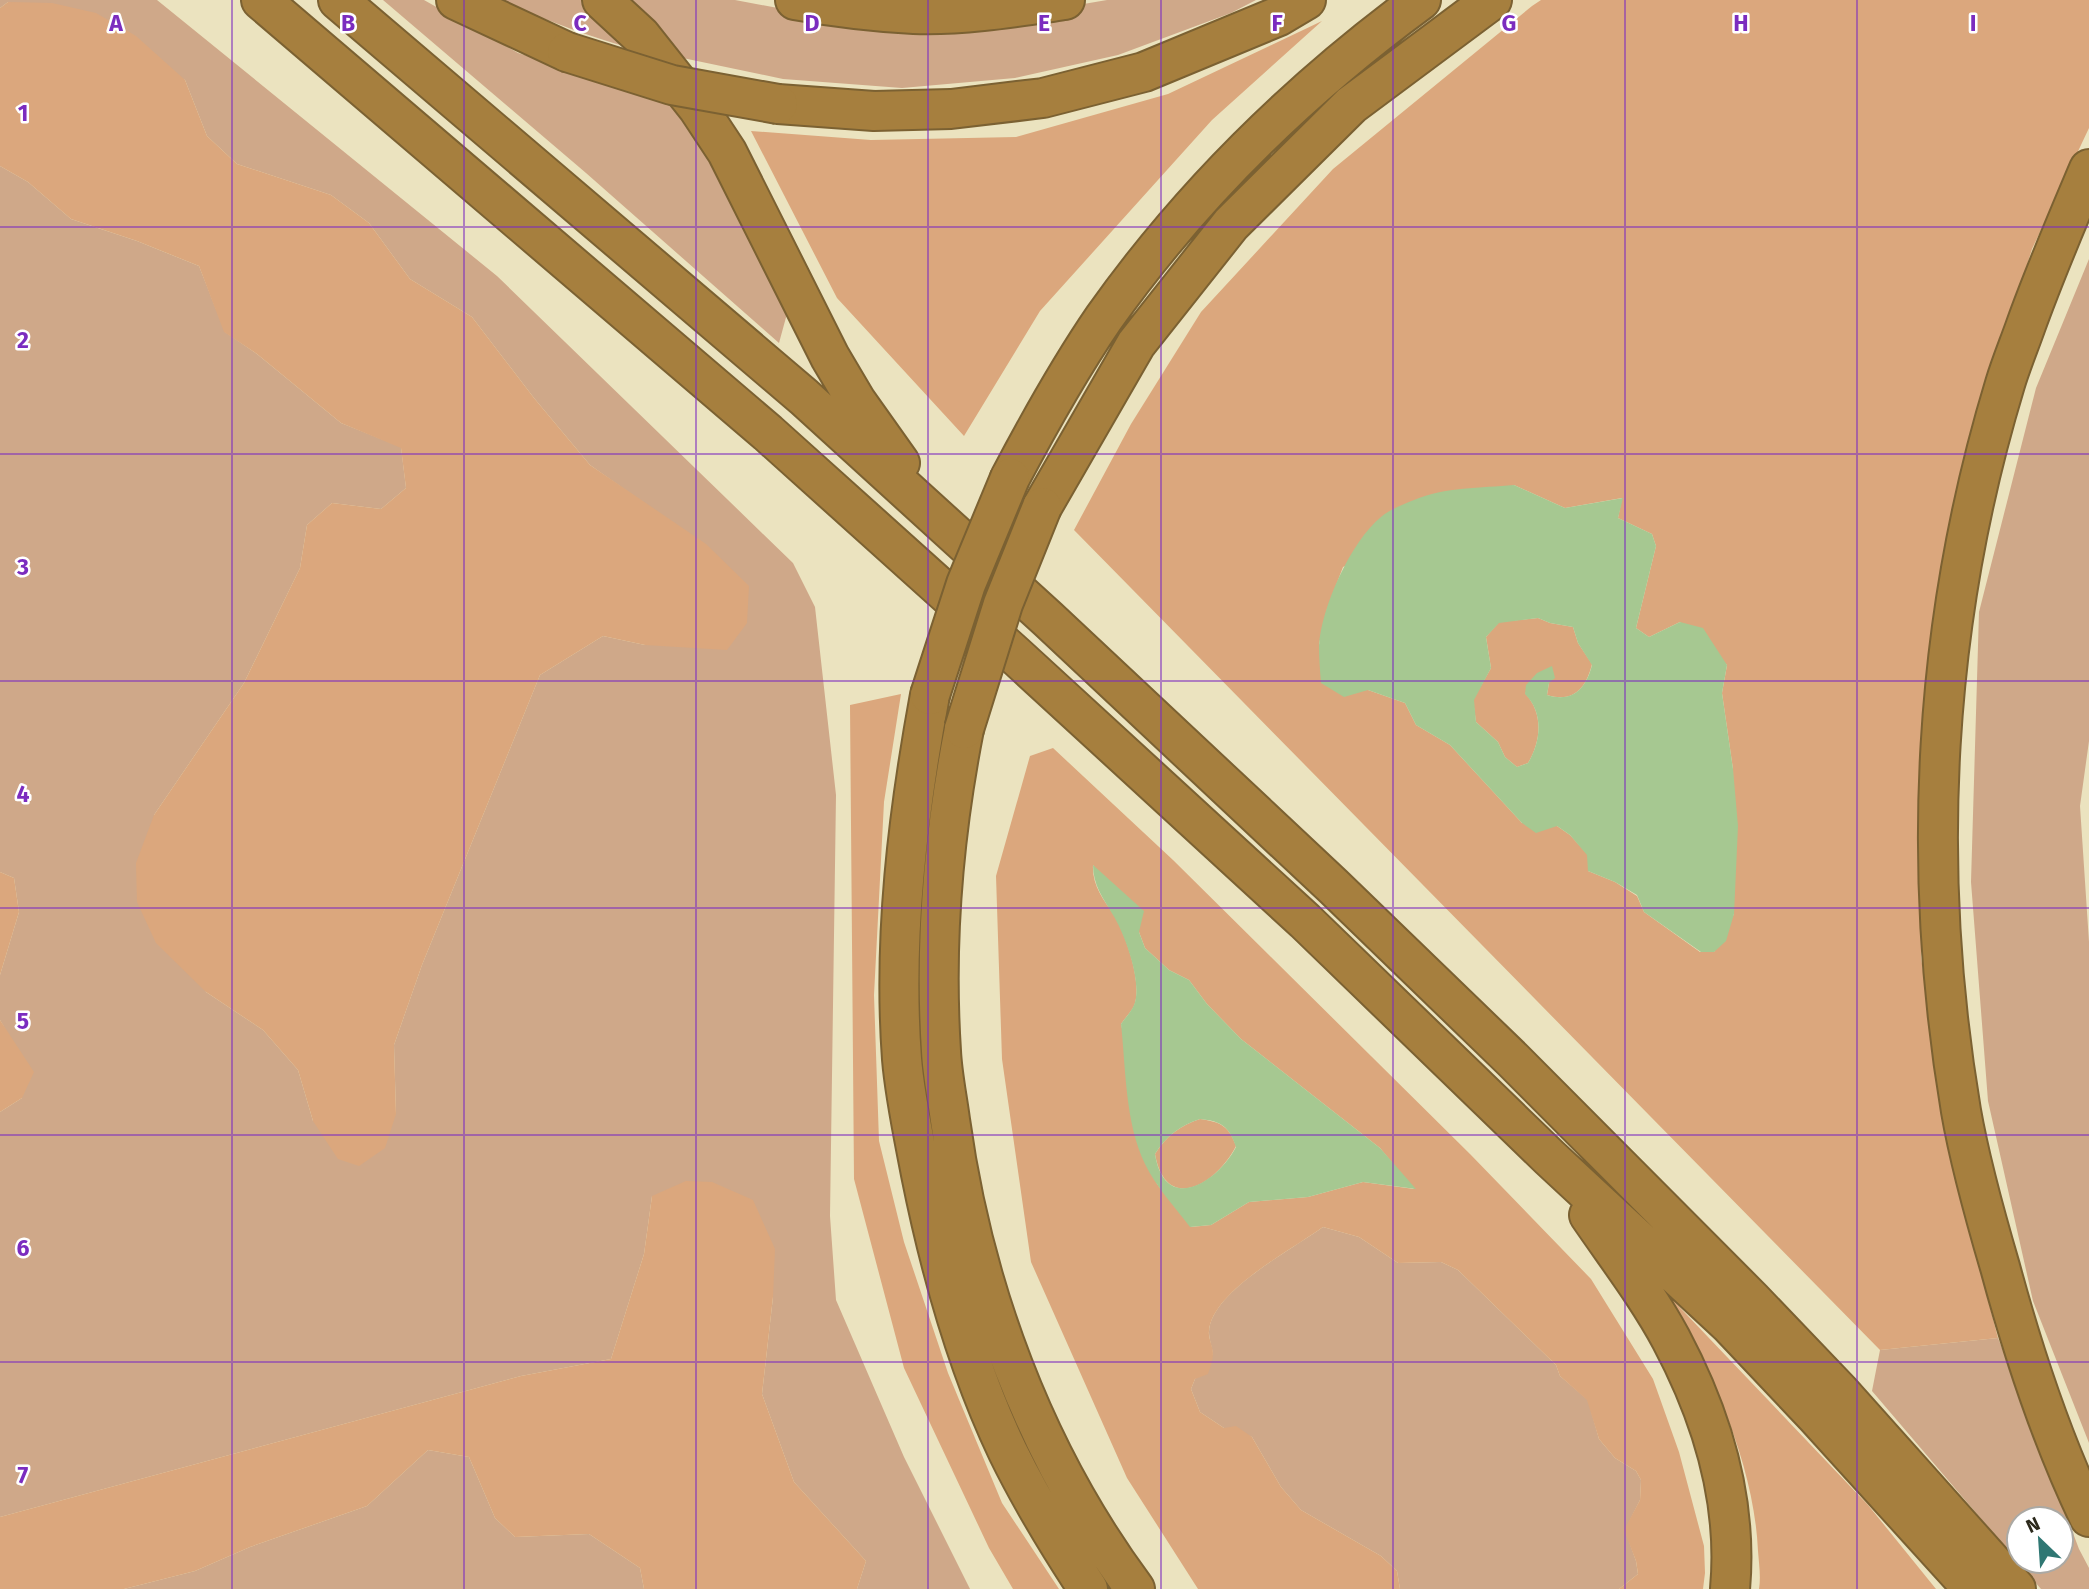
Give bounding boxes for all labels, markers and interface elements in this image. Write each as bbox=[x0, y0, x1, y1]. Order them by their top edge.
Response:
text: A bbox=[108, 9, 123, 37]
text: B bbox=[341, 9, 355, 37]
text: C bbox=[573, 9, 587, 37]
text: D bbox=[805, 9, 820, 37]
text: E bbox=[1038, 9, 1050, 37]
text: F bbox=[1271, 9, 1283, 37]
text: G bbox=[1502, 9, 1516, 37]
text: H bbox=[1733, 9, 1749, 37]
text: I bbox=[1970, 9, 1976, 37]
text: 1 bbox=[18, 99, 28, 127]
text: 2 bbox=[17, 326, 29, 354]
text: 3 bbox=[16, 553, 29, 581]
text: 4 bbox=[17, 780, 30, 808]
text: 5 bbox=[17, 1007, 29, 1035]
text: 6 bbox=[17, 1234, 30, 1262]
text: 7 bbox=[18, 1461, 29, 1489]
north arrow bbox=[2005, 1505, 2075, 1575]
text: N bbox=[2022, 1512, 2044, 1538]

